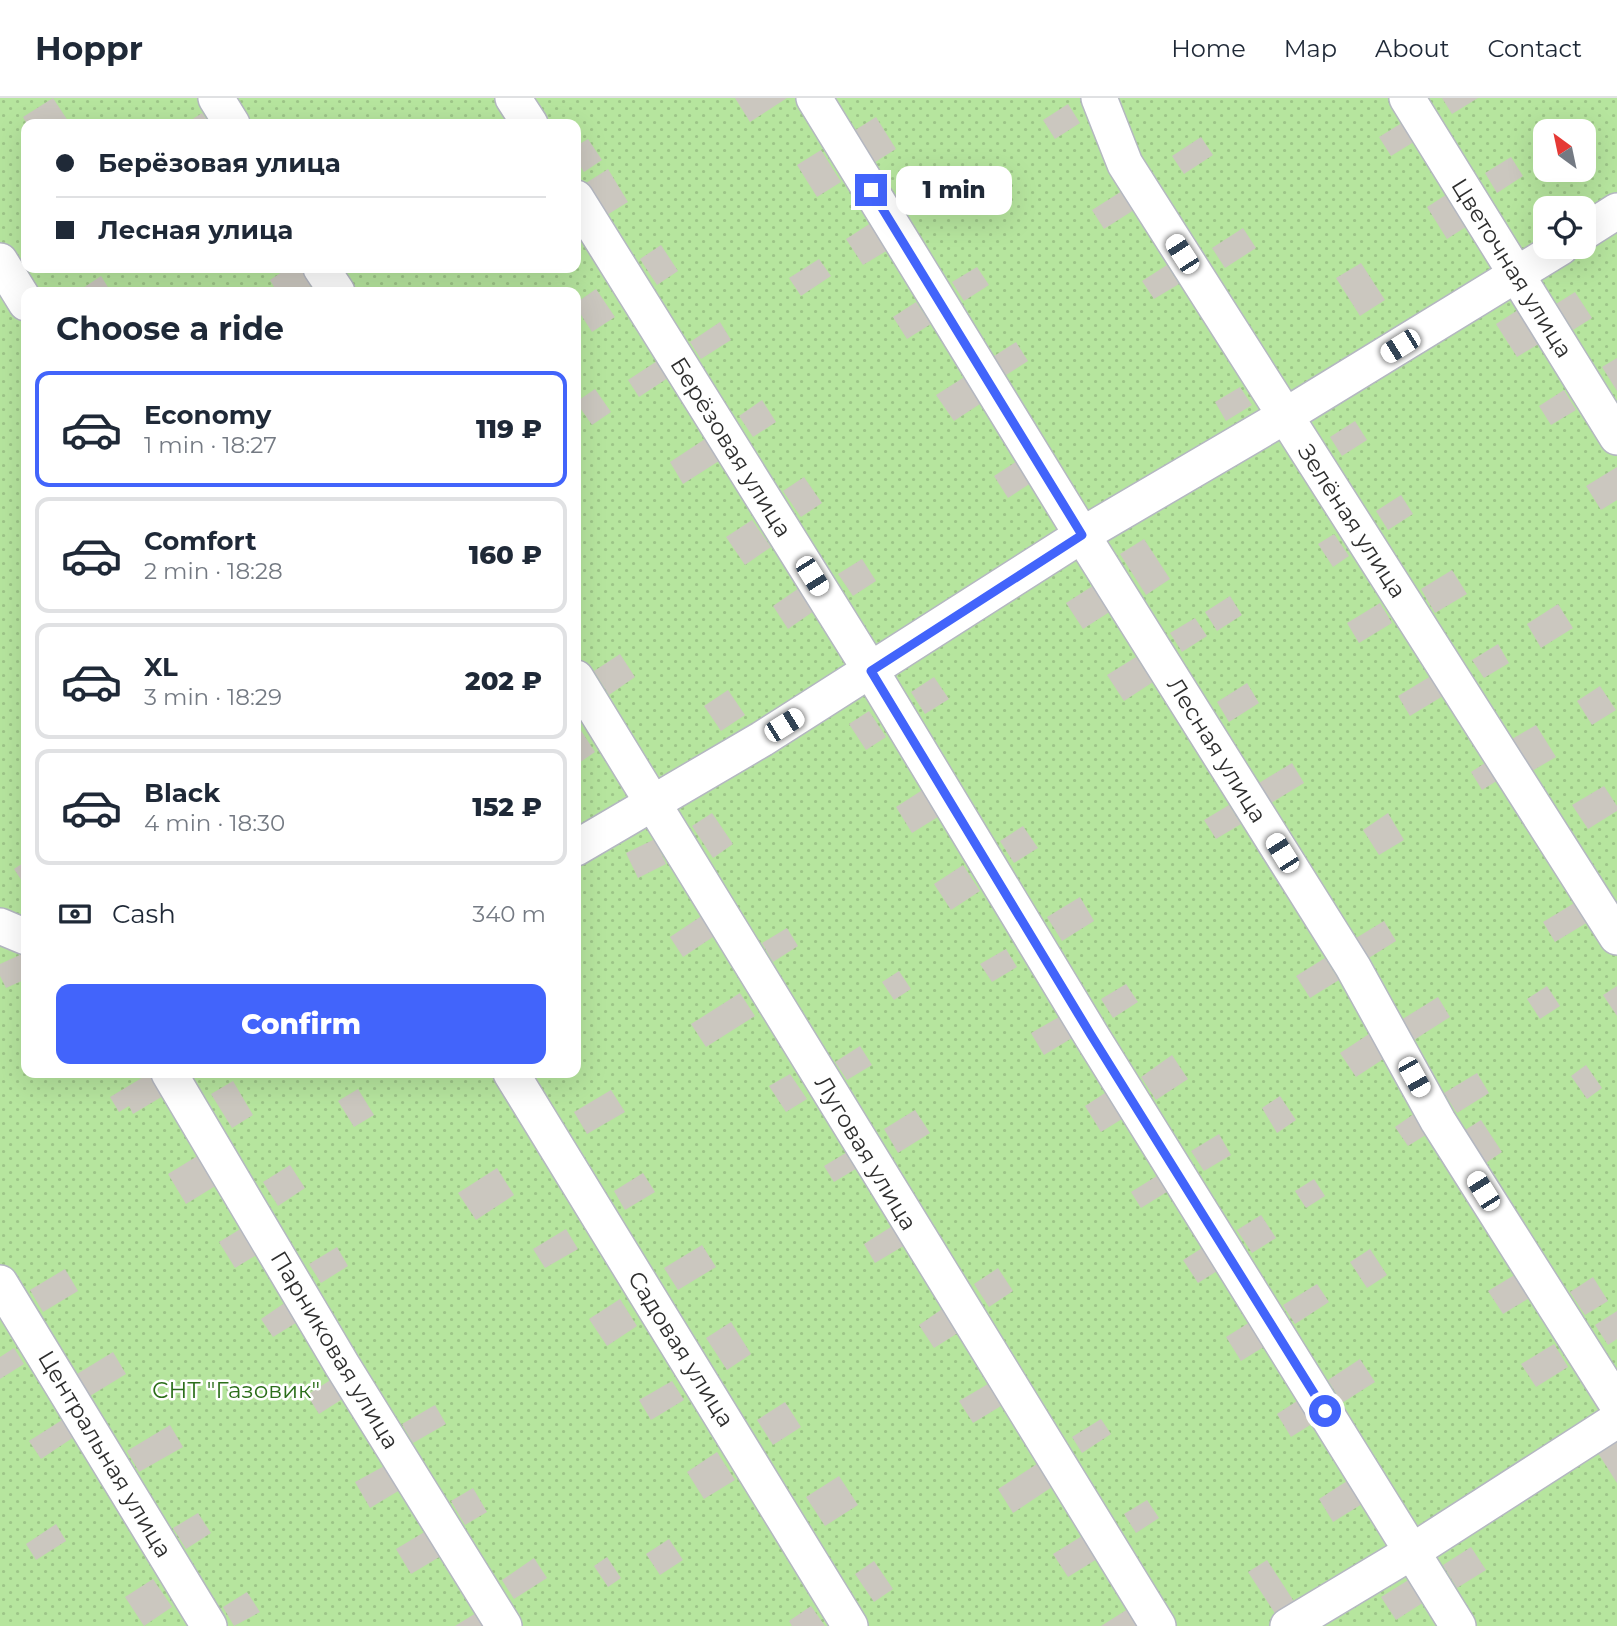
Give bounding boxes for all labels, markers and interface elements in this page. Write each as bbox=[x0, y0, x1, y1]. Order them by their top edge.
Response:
text: Hoppr bbox=[35, 28, 143, 68]
text: Home bbox=[1171, 34, 1246, 63]
text: Map bbox=[1284, 34, 1337, 63]
text: About bbox=[1375, 34, 1449, 63]
text: Contact bbox=[1487, 34, 1582, 63]
north arrow bbox=[1533, 119, 1596, 182]
map controls bbox=[1533, 119, 1596, 259]
text: Берёзовая улица bbox=[98, 147, 341, 179]
callout: 1 min bbox=[896, 166, 1011, 214]
street label: Цветочная улица bbox=[1446, 173, 1578, 363]
route end bbox=[855, 174, 887, 206]
text: 1 min bbox=[922, 176, 986, 204]
button: locate bbox=[1533, 196, 1596, 259]
text: Лесная улица bbox=[98, 214, 293, 246]
car bbox=[1162, 231, 1203, 277]
text: Choose a ride bbox=[56, 309, 284, 348]
car bbox=[1377, 326, 1424, 366]
street label: Берёзовая улица bbox=[664, 352, 798, 542]
icon: car bbox=[60, 398, 123, 461]
text: Economy bbox=[144, 399, 271, 431]
text: 119 ₽ bbox=[476, 413, 542, 445]
text: 1 min · 18:27 bbox=[144, 431, 277, 459]
street label: Зелёная улица bbox=[1292, 439, 1412, 603]
icon: car bbox=[60, 524, 123, 587]
text: Comfort bbox=[144, 525, 256, 557]
text: 160 ₽ bbox=[469, 539, 542, 571]
car bbox=[792, 553, 833, 599]
text: 2 min · 18:28 bbox=[144, 557, 283, 585]
icon: car bbox=[60, 650, 123, 713]
text: XL bbox=[144, 651, 178, 683]
text: 202 ₽ bbox=[465, 665, 542, 697]
street label: Лесная улица bbox=[1161, 672, 1273, 828]
text: 3 min · 18:29 bbox=[144, 683, 282, 711]
car bbox=[761, 705, 808, 745]
icon: car bbox=[60, 776, 123, 839]
text: Black bbox=[144, 777, 220, 809]
text: 152 ₽ bbox=[472, 791, 542, 823]
text: 4 min · 18:30 bbox=[144, 809, 285, 837]
car bbox=[1262, 830, 1303, 876]
icon: cash bbox=[56, 895, 94, 933]
text: Cash bbox=[112, 898, 176, 930]
text: 340 m bbox=[472, 900, 546, 928]
button: Confirm bbox=[56, 984, 546, 1064]
car bbox=[1395, 1054, 1434, 1100]
street label: Луговая улица bbox=[809, 1071, 923, 1235]
car bbox=[1463, 1168, 1504, 1214]
street label: Парниковая улица bbox=[265, 1246, 405, 1454]
street label: Садовая улица bbox=[622, 1266, 740, 1432]
street label: Центральная улица bbox=[32, 1345, 178, 1563]
park label: СНТ "Газовик" bbox=[152, 1376, 320, 1404]
route start bbox=[1309, 1395, 1341, 1427]

